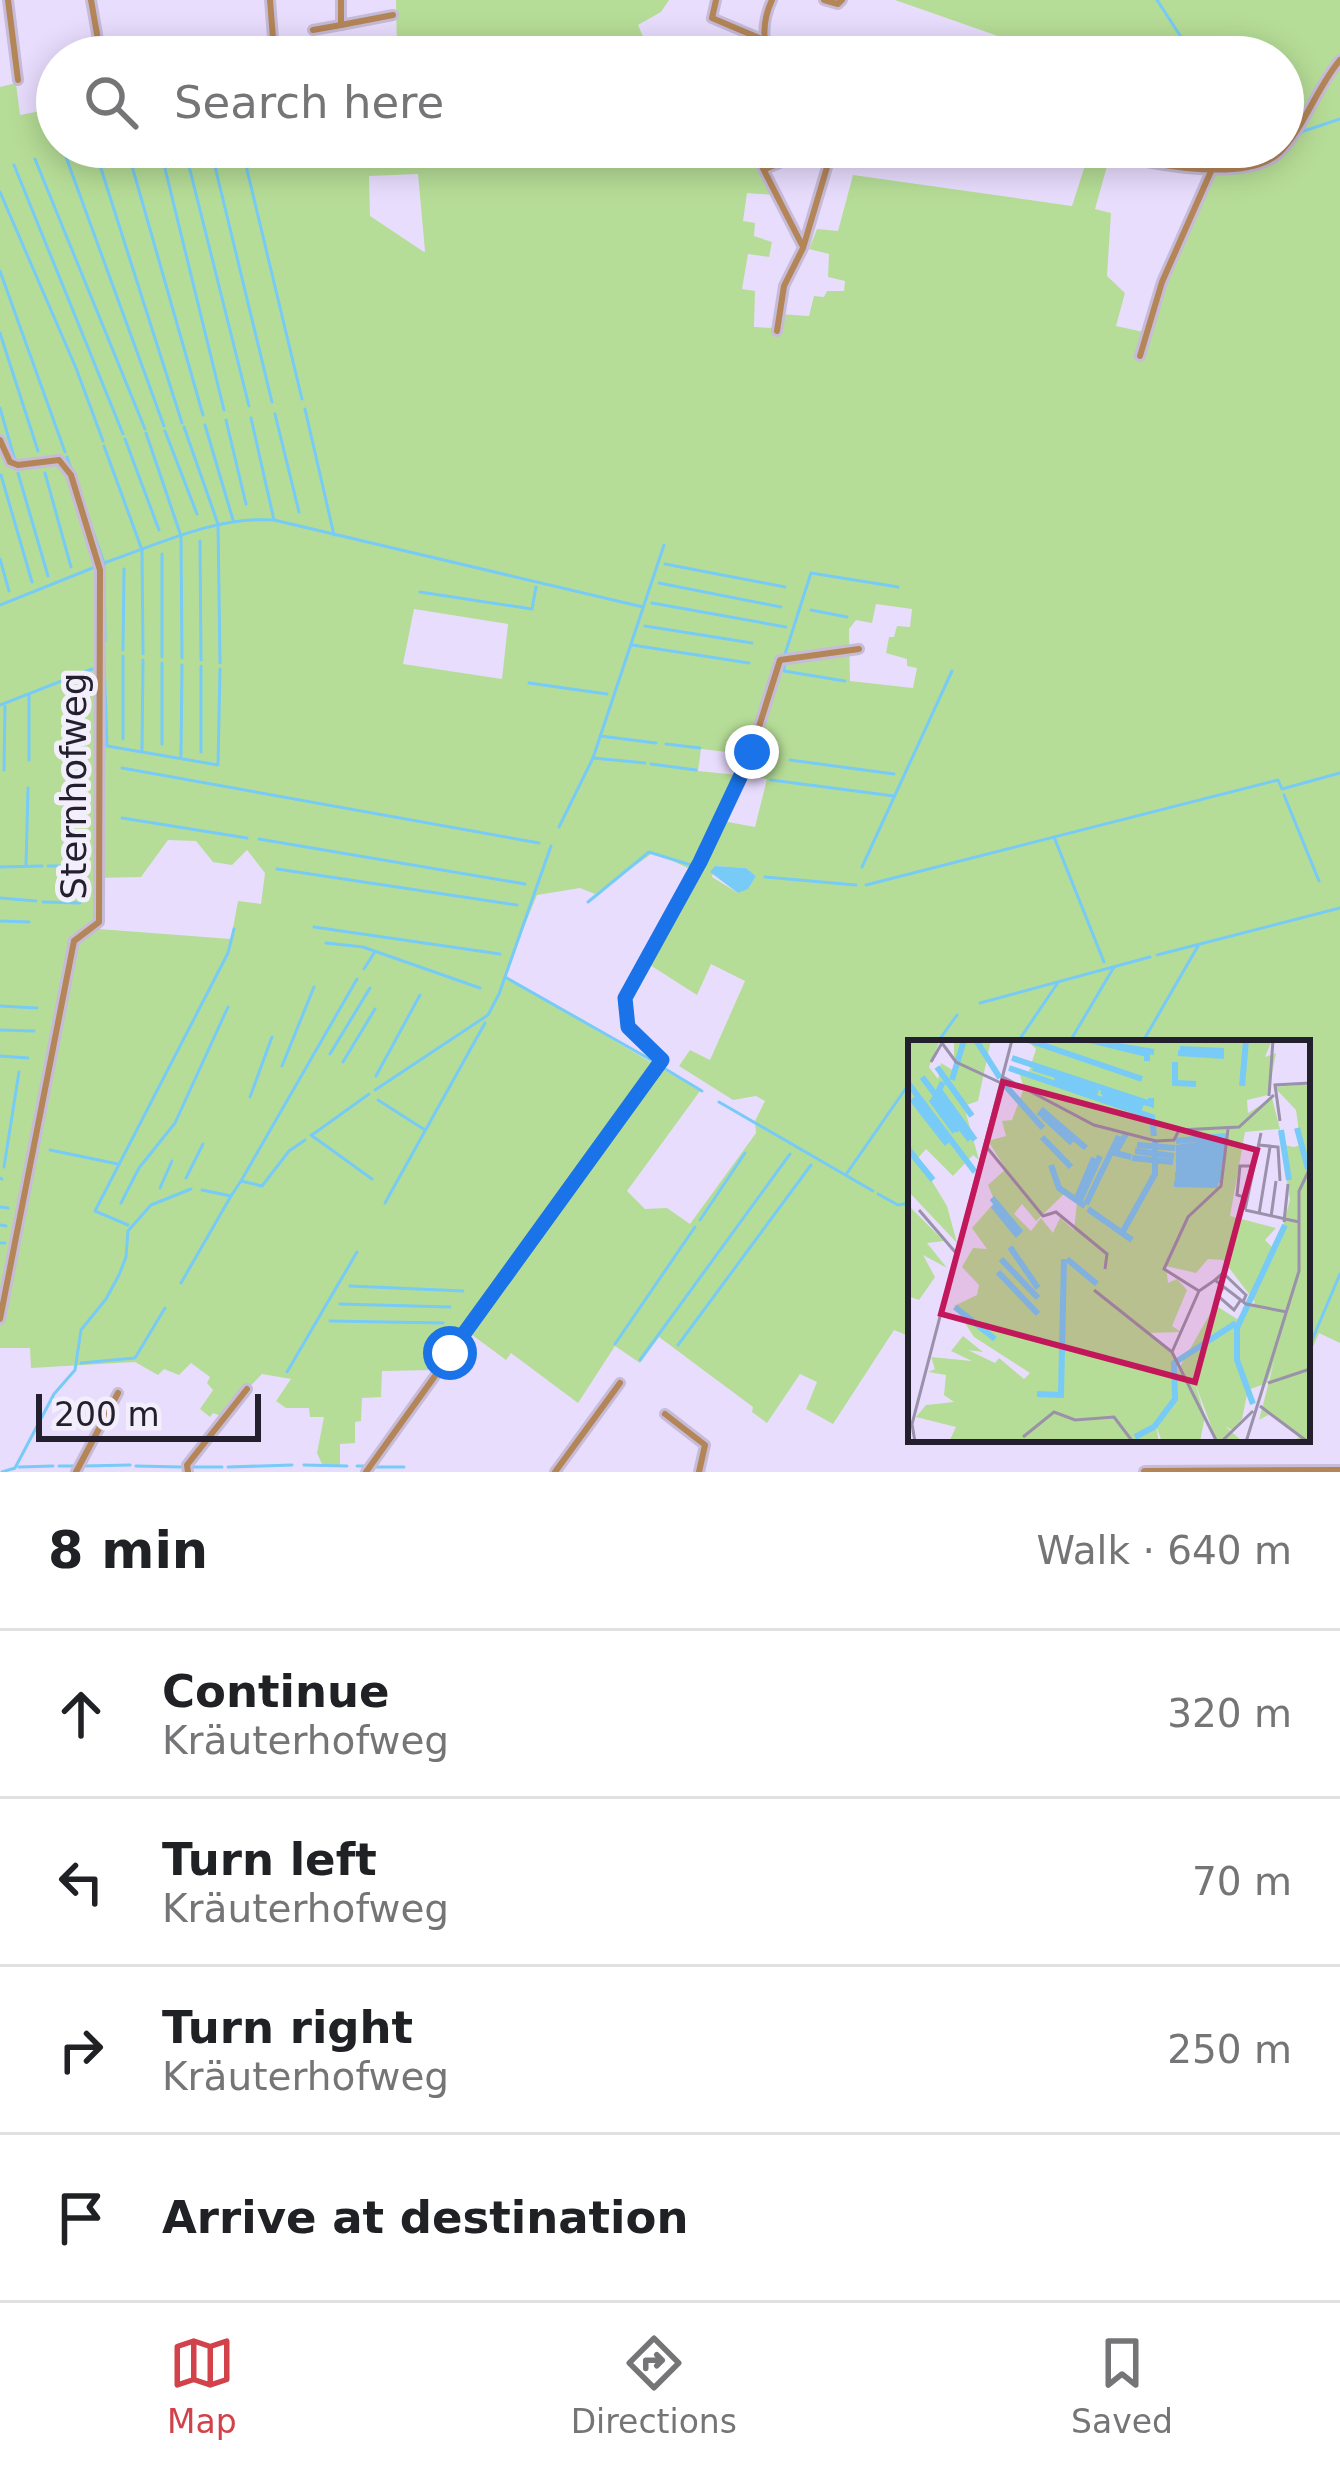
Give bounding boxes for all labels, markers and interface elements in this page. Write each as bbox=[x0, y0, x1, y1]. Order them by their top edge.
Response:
search box bbox=[36, 36, 1304, 168]
icon: search bbox=[78, 69, 144, 135]
text: Search here bbox=[174, 76, 444, 129]
street label: Sternhofweg bbox=[53, 672, 94, 900]
route end bbox=[725, 725, 779, 779]
inset map bbox=[908, 1040, 1310, 1442]
route start bbox=[423, 1326, 477, 1380]
scale bar bbox=[36, 1388, 261, 1441]
text: 200 m bbox=[54, 1395, 160, 1434]
text: 8 min bbox=[48, 1521, 208, 1580]
text: Walk · 640 m bbox=[1037, 1528, 1292, 1573]
text: Continue bbox=[162, 1665, 390, 1718]
icon: ahead bbox=[48, 1681, 114, 1747]
text: 320 m bbox=[1167, 1691, 1292, 1736]
text: Kräuterhofweg bbox=[162, 1718, 449, 1763]
text: Turn left bbox=[162, 1833, 377, 1886]
icon: left bbox=[48, 1849, 114, 1915]
text: 70 m bbox=[1192, 1859, 1292, 1904]
text: Kräuterhofweg bbox=[162, 1886, 449, 1931]
text: Turn right bbox=[162, 2001, 413, 2054]
icon: right bbox=[48, 2017, 114, 2083]
text: 250 m bbox=[1167, 2027, 1292, 2072]
text: Kräuterhofweg bbox=[162, 2054, 449, 2099]
icon: arrive bbox=[48, 2185, 114, 2251]
text: Arrive at destination bbox=[162, 2191, 688, 2244]
tab: Map bbox=[167, 2330, 237, 2441]
tab: Directions bbox=[571, 2330, 737, 2441]
tab: Saved bbox=[1071, 2330, 1173, 2441]

